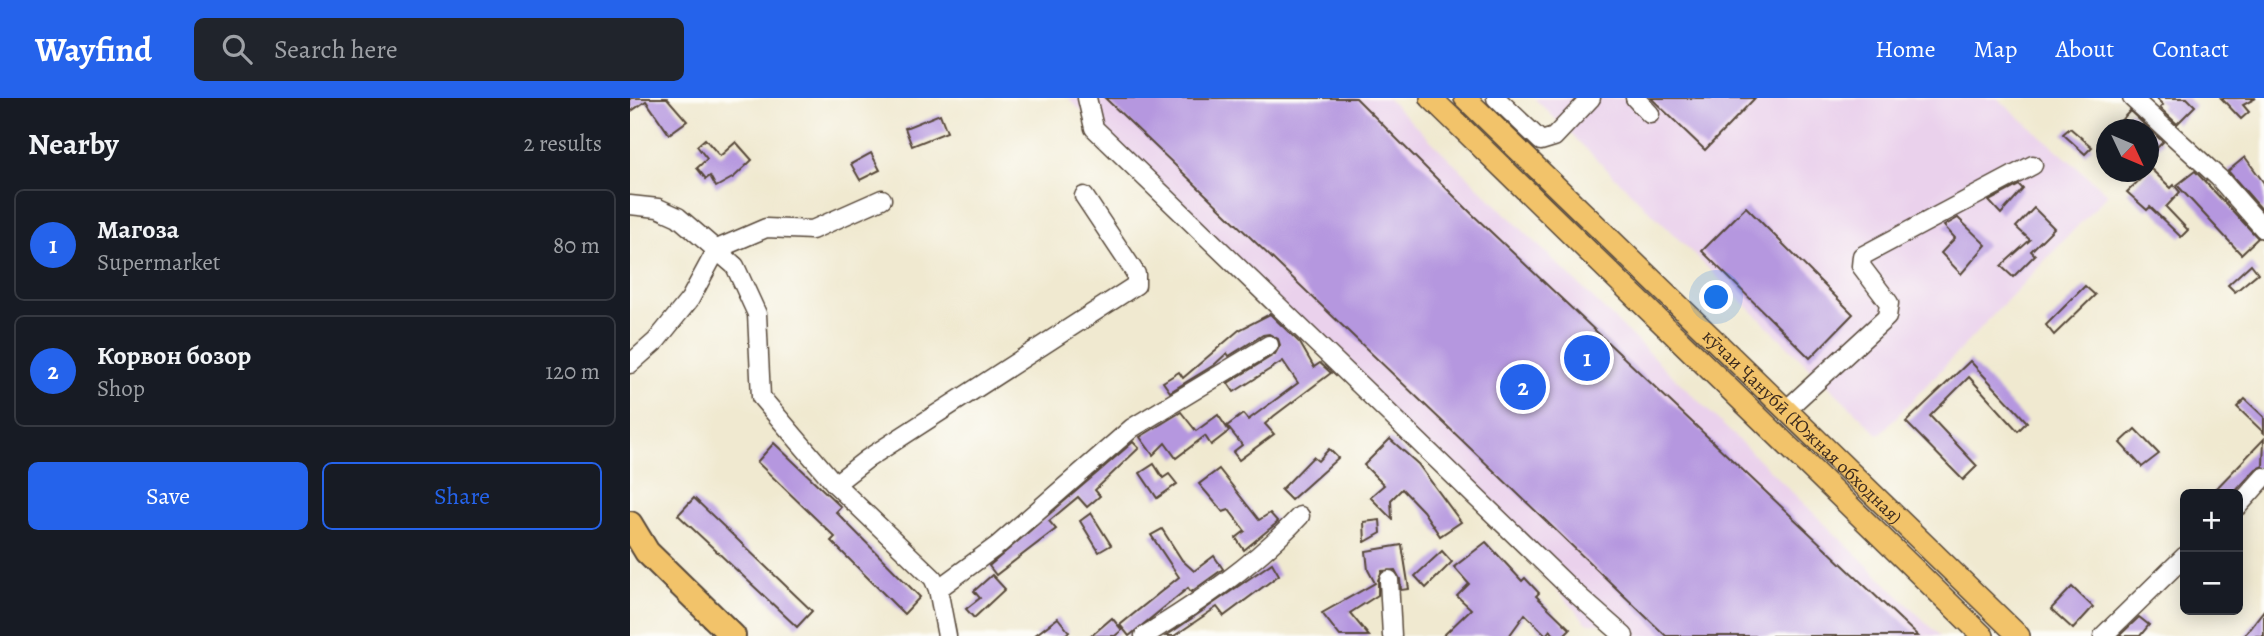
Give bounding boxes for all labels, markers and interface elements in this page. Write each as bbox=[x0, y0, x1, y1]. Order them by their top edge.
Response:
search box bbox=[194, 18, 684, 81]
text: Wayfind bbox=[35, 27, 152, 72]
icon: search bbox=[218, 30, 256, 68]
text: Search here bbox=[274, 32, 398, 67]
text: Home bbox=[1875, 33, 1936, 65]
text: Map bbox=[1974, 33, 2018, 65]
text: About bbox=[2056, 33, 2114, 65]
text: Contact bbox=[2152, 33, 2229, 65]
north arrow bbox=[2096, 119, 2159, 182]
text: Nearby bbox=[28, 124, 119, 164]
text: 2 results bbox=[524, 128, 602, 159]
text: Магоза bbox=[97, 212, 179, 247]
text: 1 bbox=[49, 230, 57, 261]
text: 80 m bbox=[553, 230, 600, 261]
text: Supermarket bbox=[97, 247, 220, 278]
your location bbox=[1699, 280, 1733, 314]
street label: кӯчаи Ҷанубӣ (Южная обходная) bbox=[1697, 324, 1908, 530]
pin: 1 bbox=[1564, 332, 1610, 384]
text: Корвон бозор bbox=[97, 338, 251, 373]
text: 2 bbox=[47, 356, 59, 387]
text: 120 m bbox=[545, 356, 600, 387]
pin: 2 bbox=[1500, 361, 1546, 413]
text: Shop bbox=[97, 373, 145, 404]
button: Save bbox=[28, 462, 308, 530]
button: Share bbox=[322, 462, 602, 530]
map controls bbox=[2180, 489, 2243, 615]
button: + bbox=[2180, 489, 2243, 552]
button: − bbox=[2180, 552, 2243, 615]

